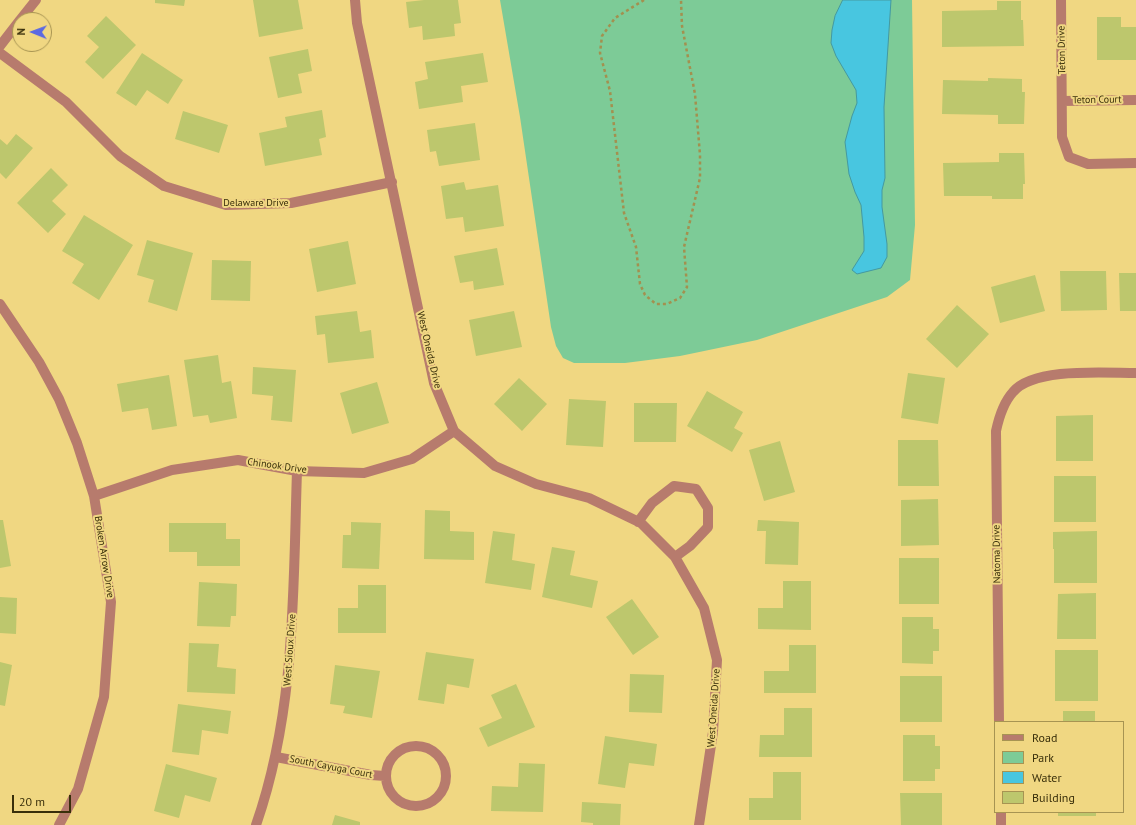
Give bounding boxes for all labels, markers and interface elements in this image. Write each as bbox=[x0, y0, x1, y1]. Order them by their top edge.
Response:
north arrow bbox=[12, 12, 52, 52]
street label: Teton Drive bbox=[1056, 26, 1068, 74]
text: N bbox=[14, 28, 28, 36]
street label: Teton Court bbox=[1072, 94, 1122, 106]
street label: Delaware Drive bbox=[223, 197, 289, 209]
street label: West Oneida Drive bbox=[414, 310, 444, 390]
street label: Chinook Drive bbox=[246, 456, 308, 476]
street label: Broken Arrow Drive bbox=[92, 515, 116, 599]
street label: Natoma Drive bbox=[990, 525, 1004, 583]
street label: West Sioux Drive bbox=[281, 614, 299, 686]
street label: West Oneida Drive bbox=[705, 668, 723, 748]
legend bbox=[994, 721, 1124, 813]
text: Road bbox=[1032, 730, 1057, 745]
text: Park bbox=[1032, 750, 1054, 765]
street label: South Cayuga Court bbox=[288, 753, 374, 781]
text: Water bbox=[1032, 770, 1062, 785]
scale bar bbox=[14, 787, 73, 813]
text: Building bbox=[1032, 790, 1075, 805]
text: 20 m bbox=[19, 794, 45, 809]

